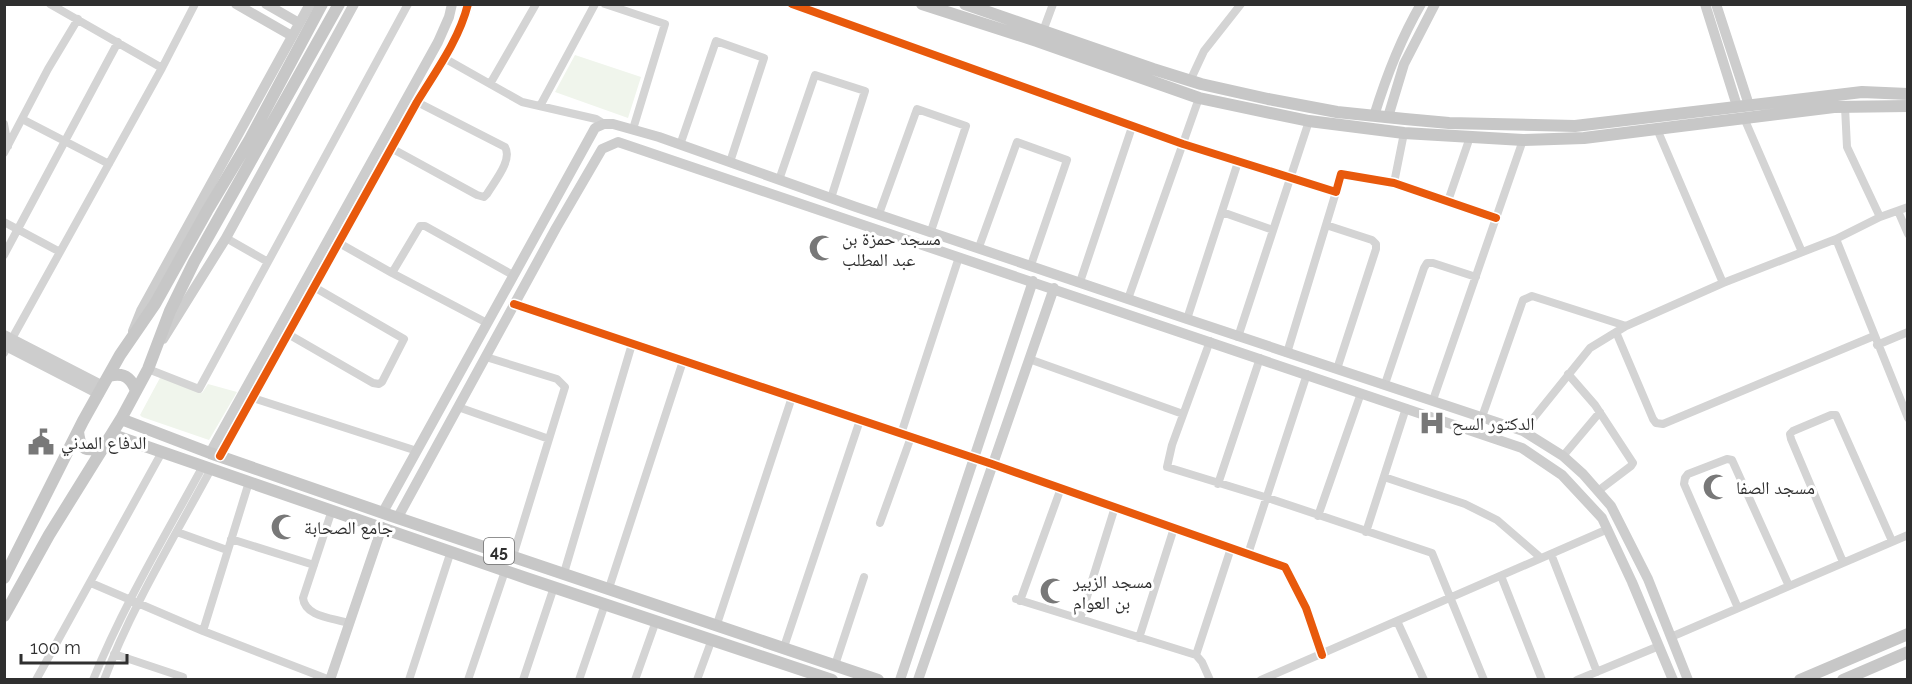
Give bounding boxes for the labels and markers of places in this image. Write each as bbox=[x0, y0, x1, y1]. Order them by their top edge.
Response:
place label: مسجد حمزة بن عبد المطلب bbox=[842, 228, 941, 270]
mosque icon: مسجد حمزة بن عبد المطلب bbox=[807, 233, 837, 263]
hospital icon: الدكتور السح bbox=[1417, 408, 1447, 438]
place label: الدكتور السح bbox=[1452, 413, 1535, 436]
public building icon: الدفاع المدني bbox=[26, 427, 56, 457]
place label: الدفاع المدني bbox=[61, 432, 147, 457]
mosque icon: مسجد الصفا bbox=[1701, 472, 1731, 502]
place label: مسجد الصفا bbox=[1736, 477, 1815, 498]
mosque icon: جامع الصحابة bbox=[269, 512, 299, 542]
place label: جامع الصحابة bbox=[304, 517, 393, 540]
place label: مسجد الزبير بن العوام bbox=[1072, 571, 1152, 615]
mosque icon: مسجد الزبير بن العوام bbox=[1038, 576, 1068, 606]

